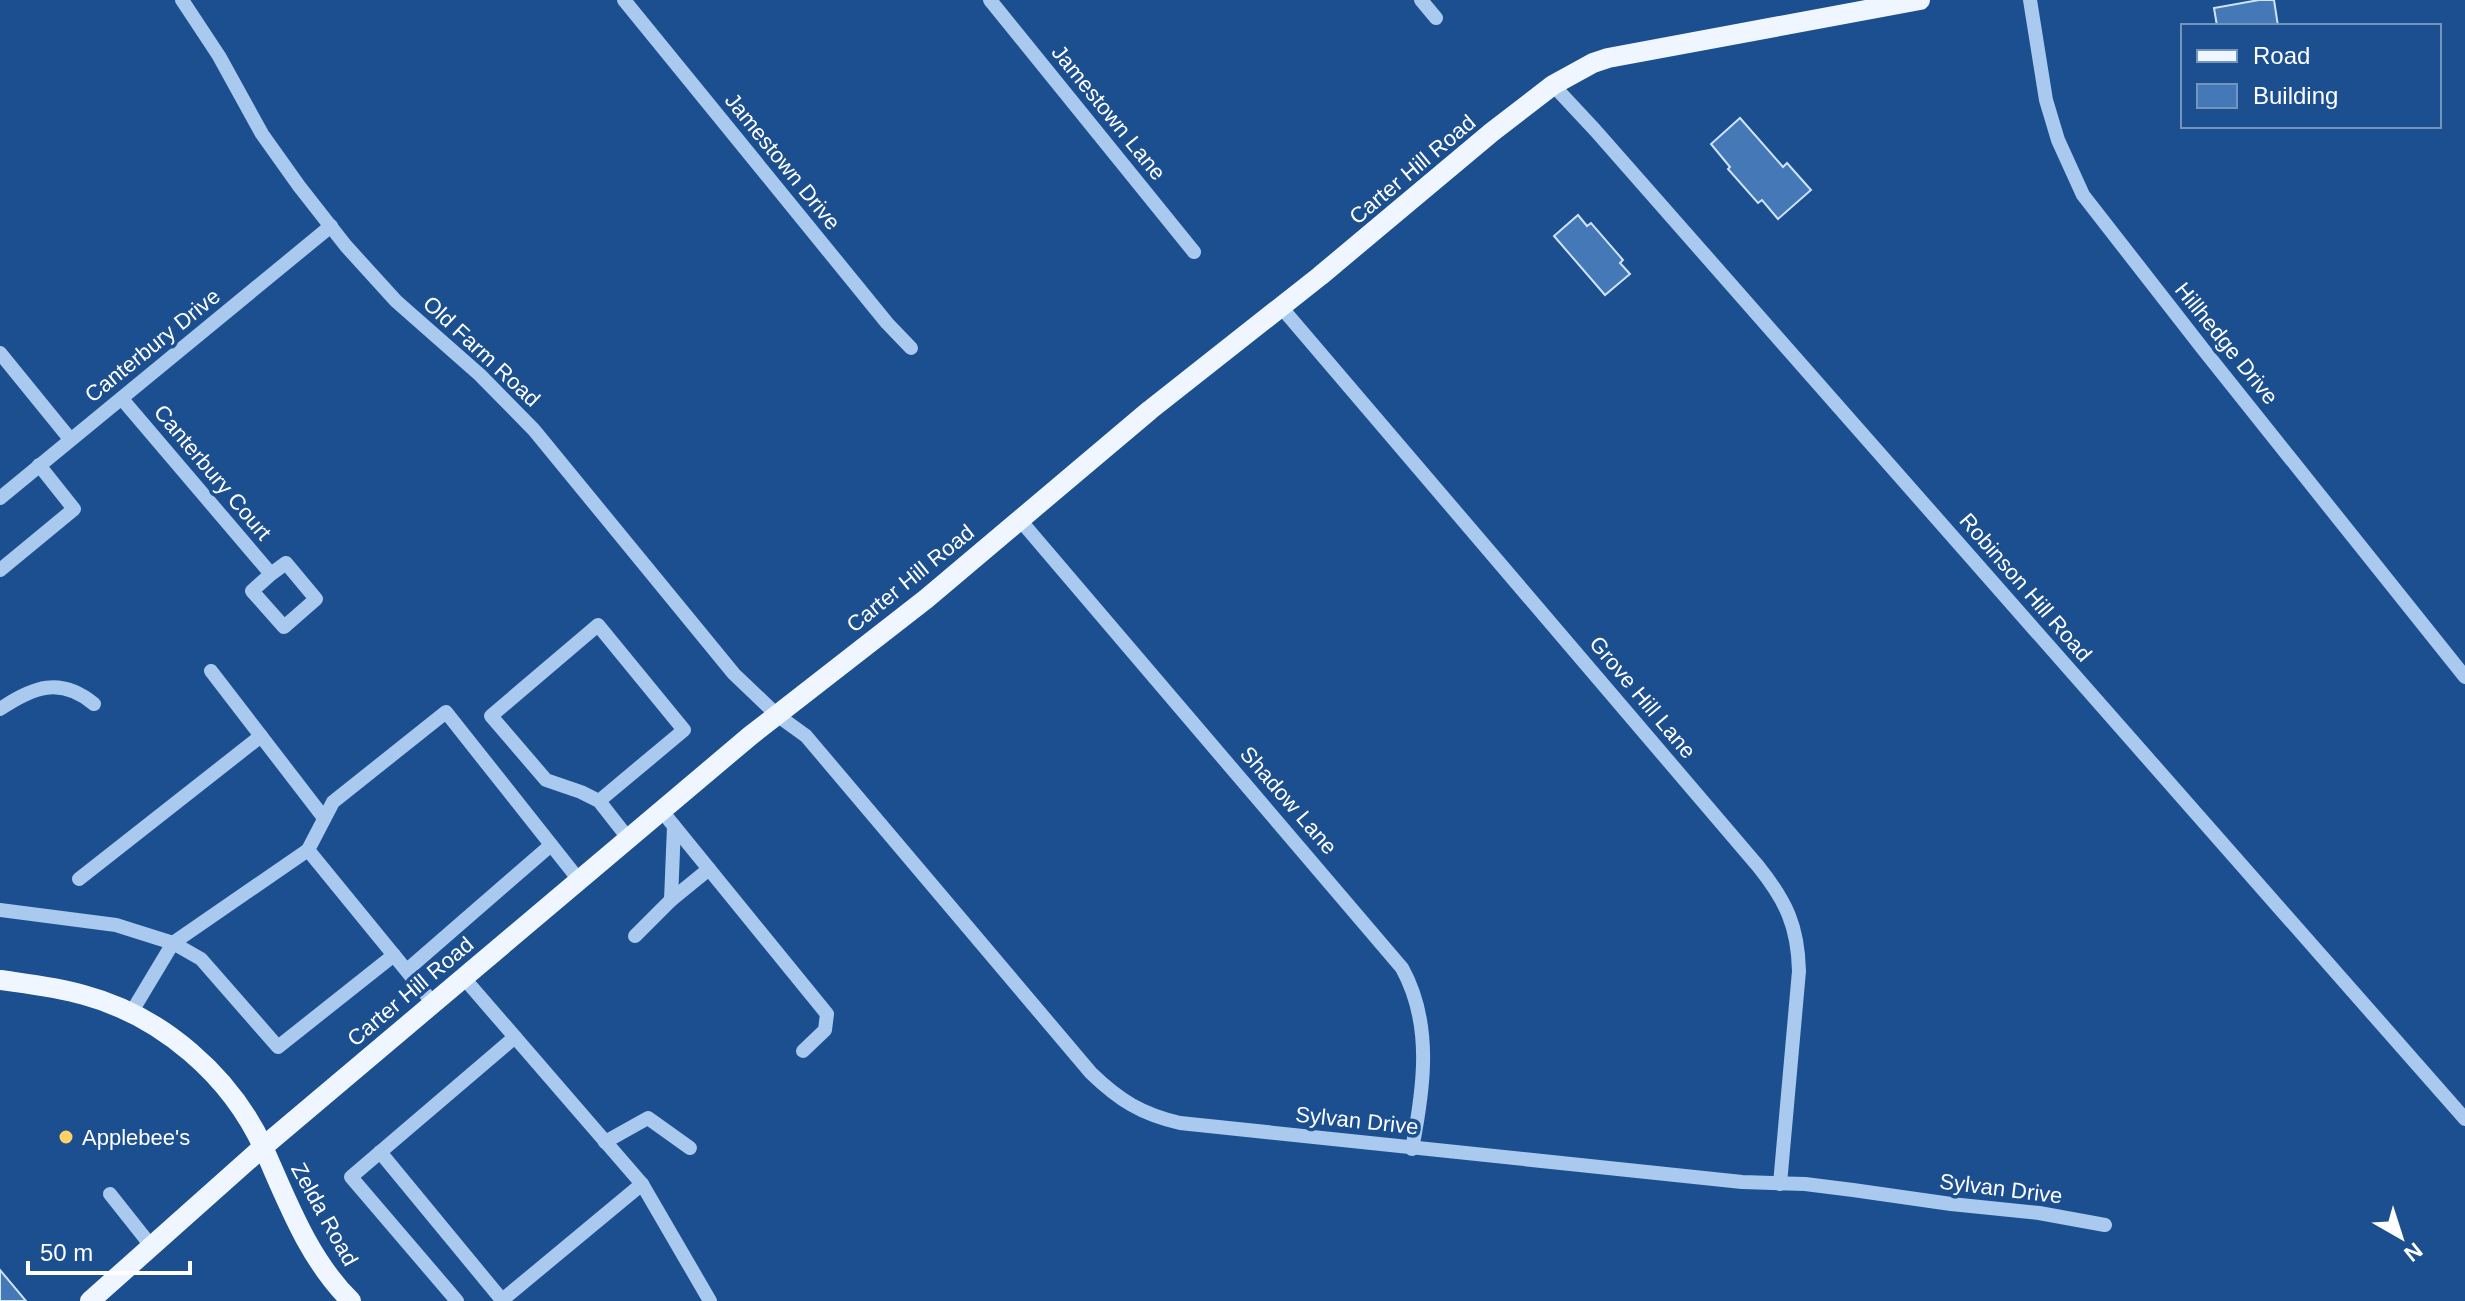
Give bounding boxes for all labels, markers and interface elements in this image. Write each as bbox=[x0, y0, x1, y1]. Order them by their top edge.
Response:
legend bbox=[2181, 24, 2441, 128]
street label: Jamestown Lane bbox=[1047, 40, 1171, 185]
text: Road bbox=[2253, 42, 2310, 69]
text: Building bbox=[2253, 82, 2338, 109]
street label: Jamestown Drive bbox=[720, 88, 845, 235]
street label: Carter Hill Road bbox=[1344, 110, 1480, 229]
street label: Hillhedge Drive bbox=[2170, 277, 2283, 409]
street label: Canterbury Drive bbox=[80, 283, 225, 407]
street label: Old Farm Road bbox=[418, 291, 545, 412]
street label: Canterbury Court bbox=[149, 400, 276, 545]
street label: Robinson Hill Road bbox=[1954, 508, 2097, 667]
street label: Carter Hill Road bbox=[842, 519, 979, 637]
street label: Grove Hill Lane bbox=[1584, 631, 1701, 763]
street label: Shadow Lane bbox=[1235, 741, 1342, 859]
street label: Carter Hill Road bbox=[342, 932, 478, 1051]
street label: Sylvan Drive bbox=[1294, 1102, 1420, 1139]
place label: Applebee's bbox=[82, 1125, 190, 1150]
marker: Applebee's bbox=[57, 1128, 75, 1146]
street label: Zelda Road bbox=[286, 1158, 363, 1270]
street label: Sylvan Drive bbox=[1938, 1169, 2064, 1208]
north arrow bbox=[2361, 1197, 2441, 1277]
scale bar bbox=[28, 1225, 190, 1275]
text: N bbox=[2399, 1237, 2427, 1267]
text: 50 m bbox=[40, 1239, 93, 1266]

